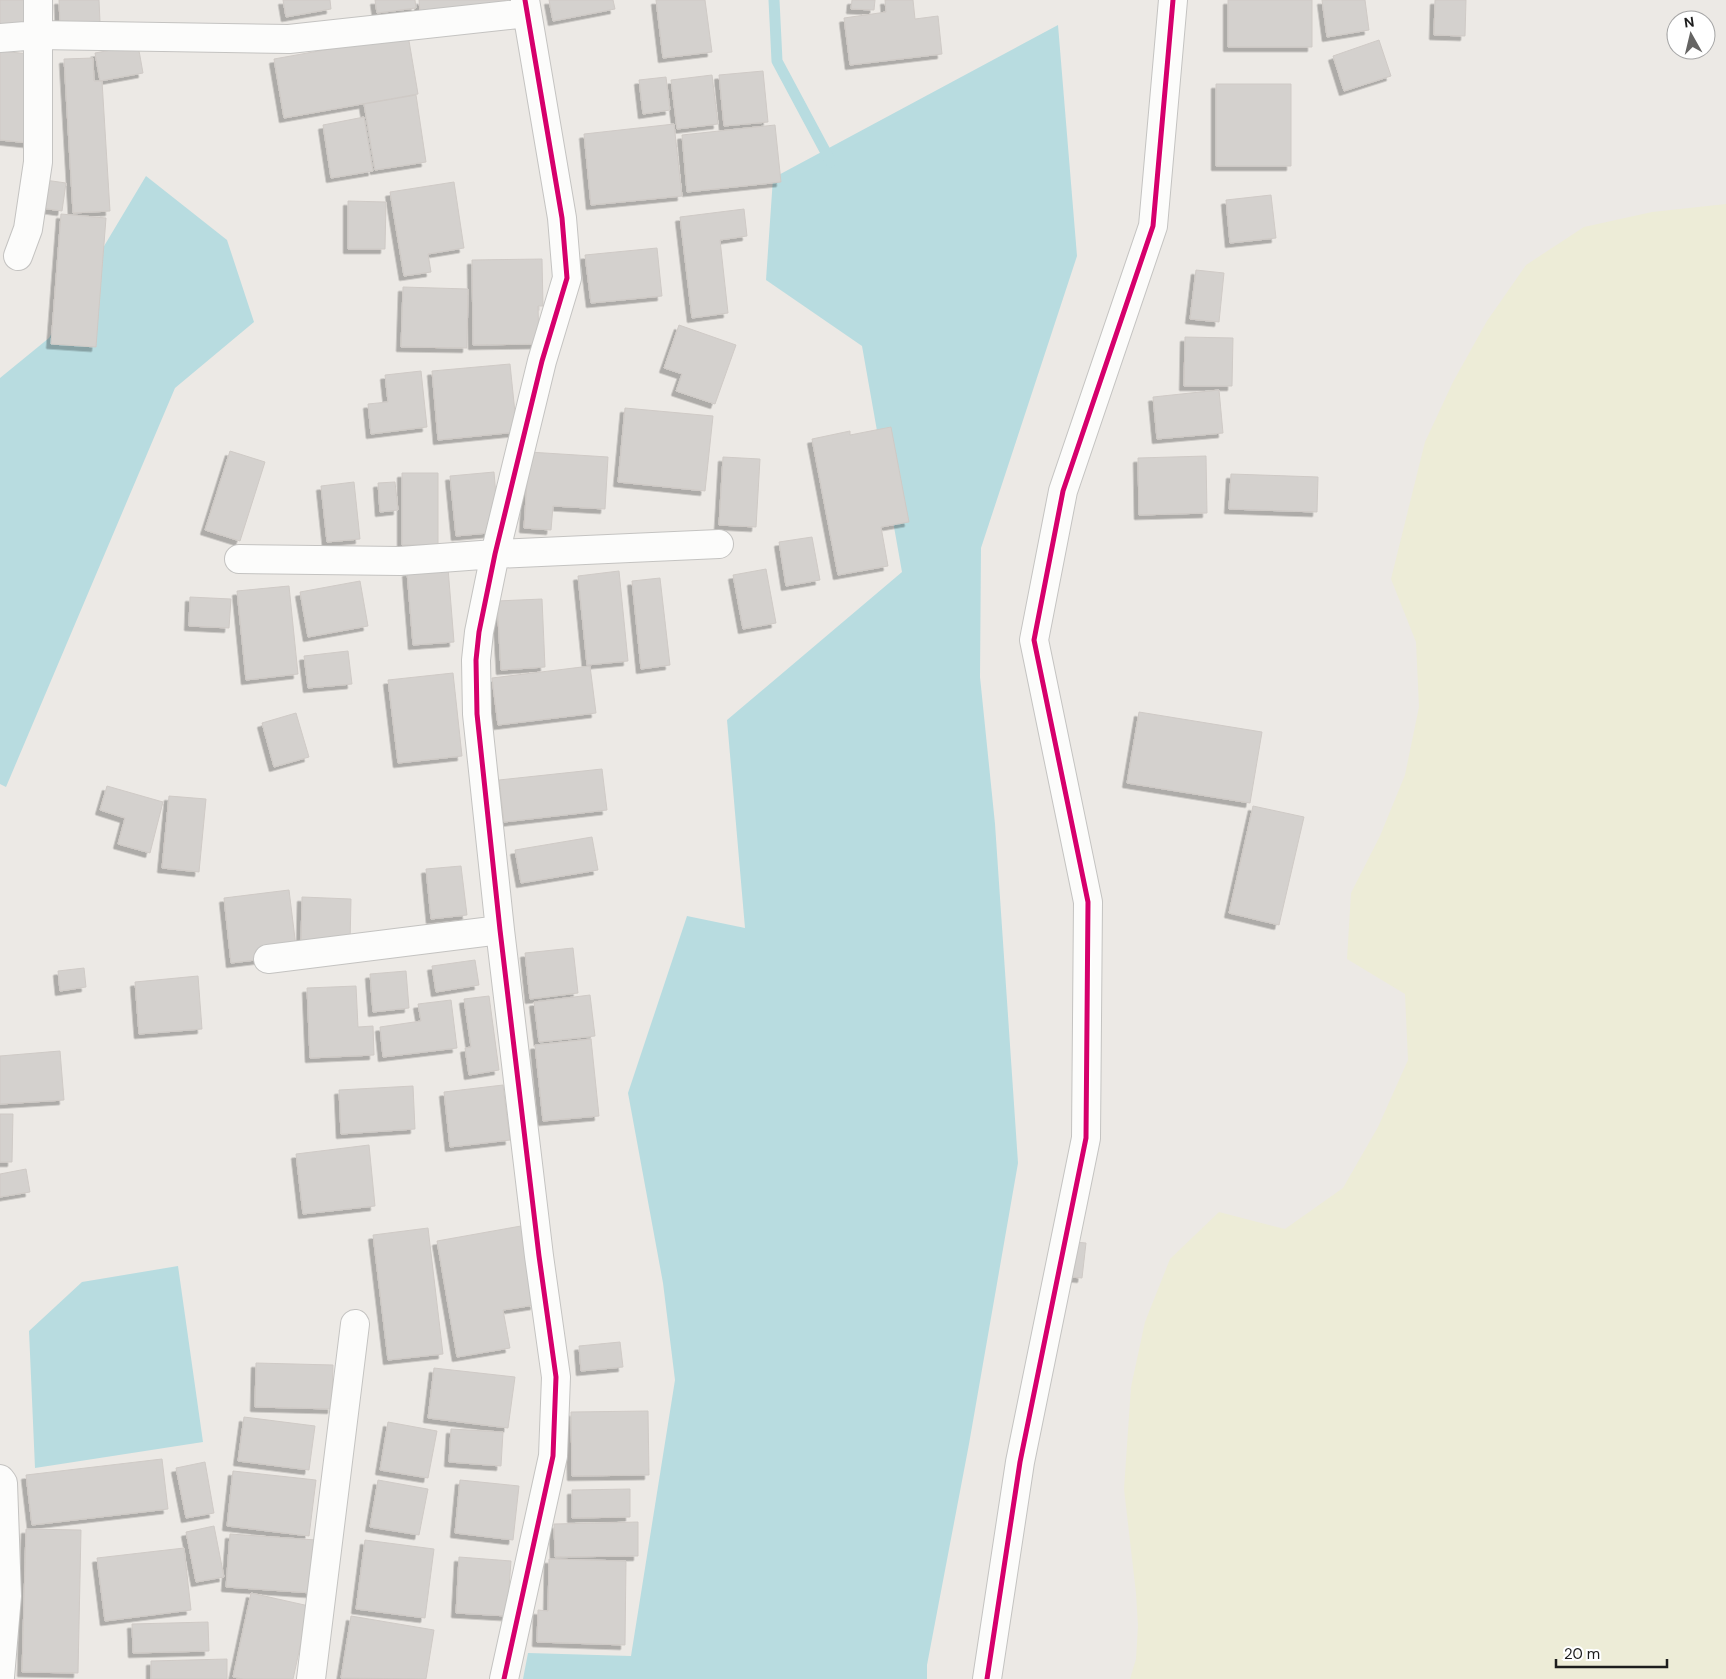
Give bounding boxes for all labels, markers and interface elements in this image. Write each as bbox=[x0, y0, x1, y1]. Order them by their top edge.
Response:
north arrow bbox=[1666, 10, 1716, 60]
text: N bbox=[1683, 13, 1696, 32]
scale bar bbox=[1556, 1636, 1667, 1668]
text: 20 m bbox=[1564, 1644, 1600, 1664]

